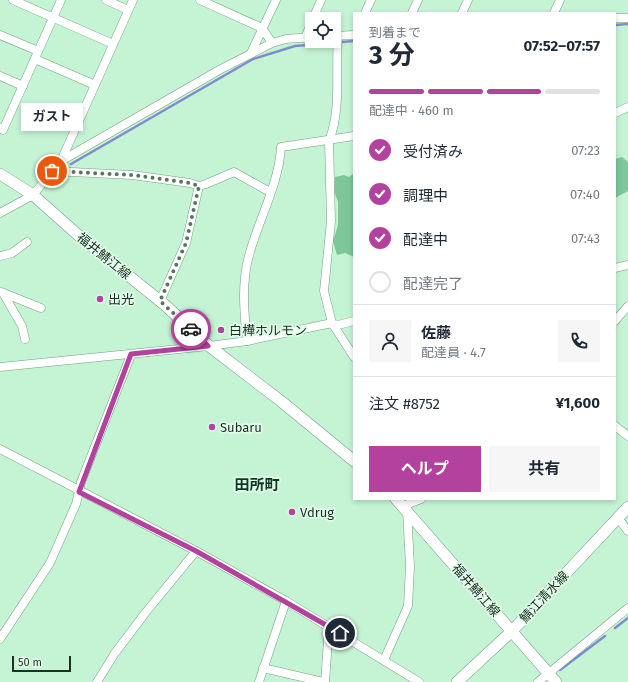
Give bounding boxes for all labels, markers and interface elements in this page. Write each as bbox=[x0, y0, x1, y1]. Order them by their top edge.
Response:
map controls bbox=[305, 12, 341, 48]
button: locate bbox=[305, 12, 341, 48]
text: 到着まで bbox=[369, 25, 421, 40]
text: 07:52–07:57 bbox=[524, 37, 600, 55]
text: 3 分 bbox=[369, 40, 415, 71]
callout: ガスト bbox=[21, 103, 83, 131]
text: 配達中 · 460 m bbox=[369, 103, 454, 118]
text: ガスト bbox=[32, 109, 72, 124]
icon: check bbox=[369, 139, 391, 161]
text: 受付済み bbox=[403, 143, 463, 161]
text: 07:23 bbox=[571, 143, 600, 158]
pin bbox=[35, 154, 69, 188]
icon: bag bbox=[41, 160, 63, 182]
icon: check bbox=[369, 183, 391, 205]
text: 調理中 bbox=[403, 187, 448, 205]
text: 07:40 bbox=[570, 187, 600, 202]
icon: check bbox=[369, 227, 391, 249]
street label: 福井鯖江線 bbox=[74, 230, 134, 282]
text: 配達中 bbox=[403, 231, 448, 249]
text: 07:43 bbox=[571, 231, 600, 246]
text: 配達完了 bbox=[403, 275, 463, 293]
place label: 出光 bbox=[108, 292, 134, 307]
marker: 出光 bbox=[95, 294, 105, 304]
courier bbox=[171, 309, 211, 349]
icon: car bbox=[180, 318, 202, 340]
button: person bbox=[369, 320, 411, 362]
button: phone bbox=[558, 320, 600, 362]
place label: 白樺ホルモン bbox=[229, 323, 307, 338]
text: 佐藤 bbox=[421, 324, 451, 342]
marker: 白樺ホルモン bbox=[216, 325, 226, 335]
text: 配達員 · 4.7 bbox=[421, 345, 486, 360]
text: ¥1,600 bbox=[556, 394, 600, 412]
text: 注文 #8752 bbox=[369, 395, 440, 413]
place label: Subaru bbox=[220, 420, 262, 435]
marker: Subaru bbox=[207, 422, 217, 432]
button: ヘルプ bbox=[369, 446, 481, 492]
button: 共有 bbox=[489, 446, 600, 492]
district label: 田所町 bbox=[234, 476, 280, 494]
place label: Vdrug bbox=[300, 505, 334, 520]
marker: Vdrug bbox=[287, 507, 297, 517]
street label: 福井鯖江線 bbox=[449, 561, 503, 619]
street label: 鯖江清水線 bbox=[516, 568, 572, 626]
pin bbox=[323, 616, 357, 650]
icon: home bbox=[329, 622, 351, 644]
scale bar bbox=[12, 654, 71, 673]
text: 50 m bbox=[18, 656, 42, 669]

